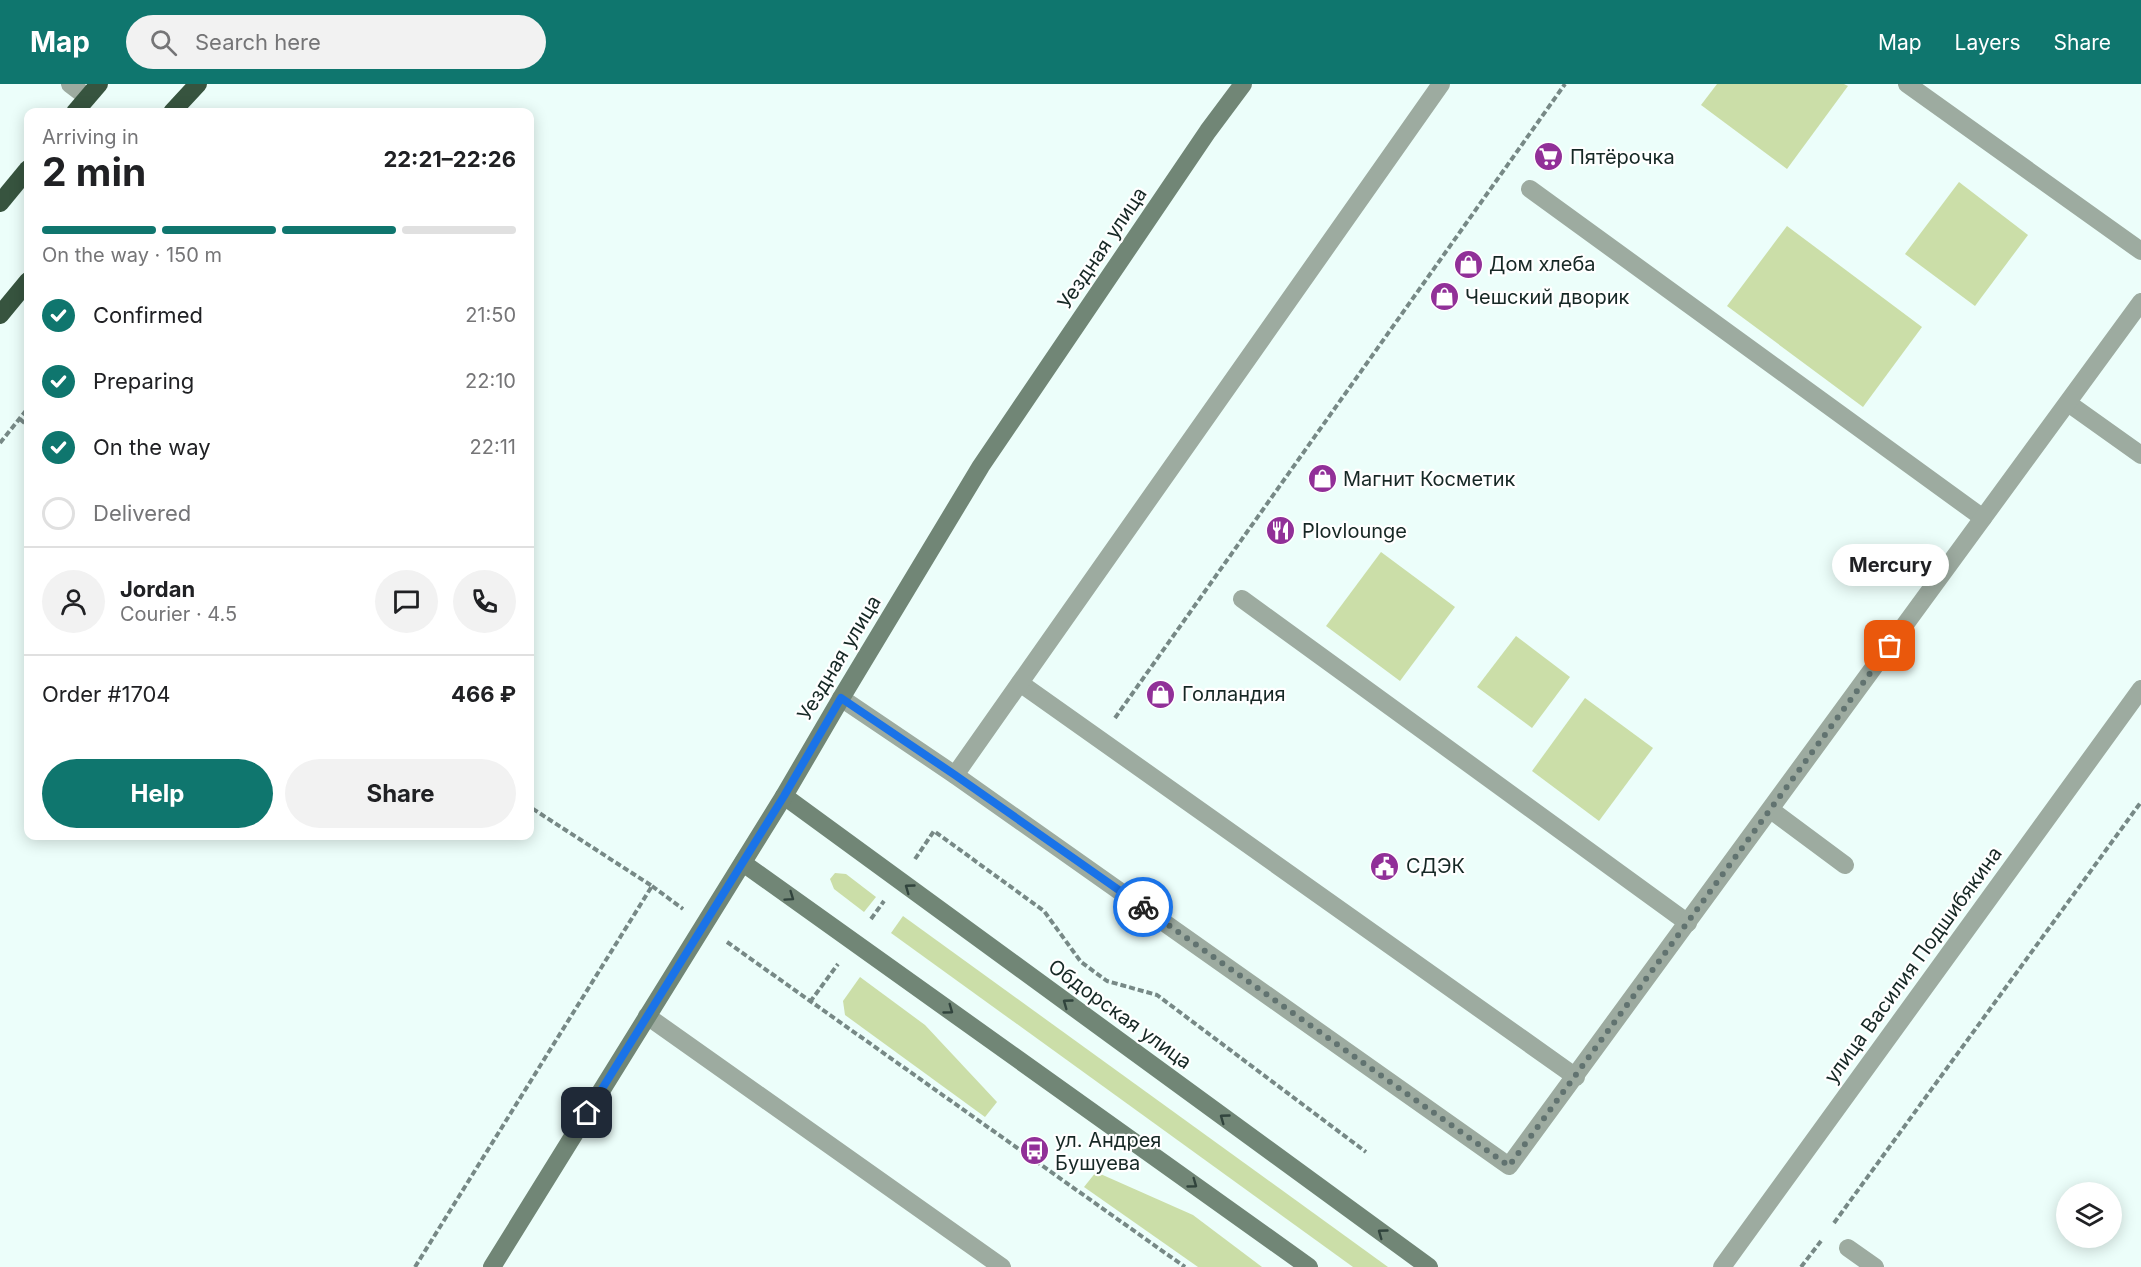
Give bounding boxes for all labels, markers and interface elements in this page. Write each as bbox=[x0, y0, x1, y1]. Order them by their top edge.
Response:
search box bbox=[126, 15, 546, 69]
text: Map bbox=[30, 25, 90, 59]
icon: search bbox=[147, 26, 180, 59]
text: Search here bbox=[195, 29, 321, 55]
text: Map bbox=[1878, 30, 1922, 55]
text: Layers bbox=[1955, 30, 2021, 55]
text: Share bbox=[2054, 30, 2111, 55]
text: Arriving in bbox=[42, 125, 139, 149]
supermarket icon: Пятёрочка bbox=[1533, 141, 1565, 173]
place label: Пятёрочка bbox=[1570, 145, 1675, 169]
text: 22:21–22:26 bbox=[383, 146, 516, 172]
text: 2 min bbox=[42, 148, 146, 195]
street label: Уездная улица bbox=[1052, 183, 1152, 313]
text: On the way · 150 m bbox=[42, 243, 222, 267]
shop icon: Дом хлеба bbox=[1452, 248, 1484, 280]
place label: Дом хлеба bbox=[1489, 252, 1596, 276]
shop icon: Чешский дворик bbox=[1428, 281, 1460, 313]
place label: Чешский дворик bbox=[1465, 285, 1630, 309]
icon: check bbox=[42, 299, 75, 332]
text: Confirmed bbox=[93, 302, 203, 328]
text: 21:50 bbox=[465, 303, 516, 327]
icon: check bbox=[42, 365, 75, 398]
text: Preparing bbox=[93, 368, 194, 394]
text: 22:10 bbox=[465, 369, 516, 393]
icon: check bbox=[42, 431, 75, 464]
text: On the way bbox=[93, 434, 211, 460]
text: 22:11 bbox=[470, 435, 516, 459]
shop icon: Магнит Косметик bbox=[1306, 463, 1338, 495]
place label: Магнит Косметик bbox=[1343, 467, 1516, 491]
text: Delivered bbox=[93, 500, 191, 526]
restaurant icon: Plovlounge bbox=[1265, 515, 1297, 547]
place label: Plovlounge bbox=[1302, 519, 1407, 543]
callout: Mercury bbox=[1832, 544, 1948, 586]
text: Mercury bbox=[1849, 553, 1932, 577]
button: person bbox=[42, 570, 105, 633]
button: chat bbox=[375, 570, 438, 633]
button: phone bbox=[453, 570, 516, 633]
text: Jordan bbox=[120, 576, 195, 602]
street label: Уездная улица bbox=[792, 591, 886, 725]
text: Courier · 4.5 bbox=[120, 602, 237, 626]
pin bbox=[1864, 620, 1915, 671]
icon: bag bbox=[1873, 629, 1906, 662]
shop icon: Голландия bbox=[1145, 678, 1177, 710]
text: Order #1704 bbox=[42, 681, 171, 707]
text: 466 ₽ bbox=[451, 681, 516, 707]
place label: Голландия bbox=[1182, 682, 1286, 706]
button: Help bbox=[42, 759, 273, 828]
button: Share bbox=[285, 759, 516, 828]
street label: улица Василия Подшибякина bbox=[1819, 842, 2007, 1088]
public building icon: СДЭК bbox=[1369, 850, 1401, 882]
place label: СДЭК bbox=[1406, 854, 1465, 878]
courier bbox=[1113, 877, 1173, 937]
one-way arrow bbox=[905, 885, 916, 896]
one-way arrow bbox=[784, 890, 795, 901]
icon: bike bbox=[1127, 891, 1160, 924]
street label: Обдорская улица bbox=[1044, 954, 1196, 1074]
one-way arrow bbox=[1062, 999, 1073, 1010]
one-way arrow bbox=[943, 1003, 954, 1014]
pin bbox=[561, 1087, 612, 1138]
icon: home bbox=[570, 1096, 603, 1129]
one-way arrow bbox=[1220, 1114, 1231, 1125]
place label: ул. Андрея Бушуева bbox=[1055, 1128, 1161, 1175]
bus stop icon: ул. Андрея Бушуева bbox=[1018, 1135, 1050, 1167]
one-way arrow bbox=[1187, 1177, 1198, 1188]
map controls bbox=[2056, 1182, 2122, 1248]
button: layers bbox=[2056, 1182, 2122, 1248]
one-way arrow bbox=[1378, 1229, 1389, 1240]

